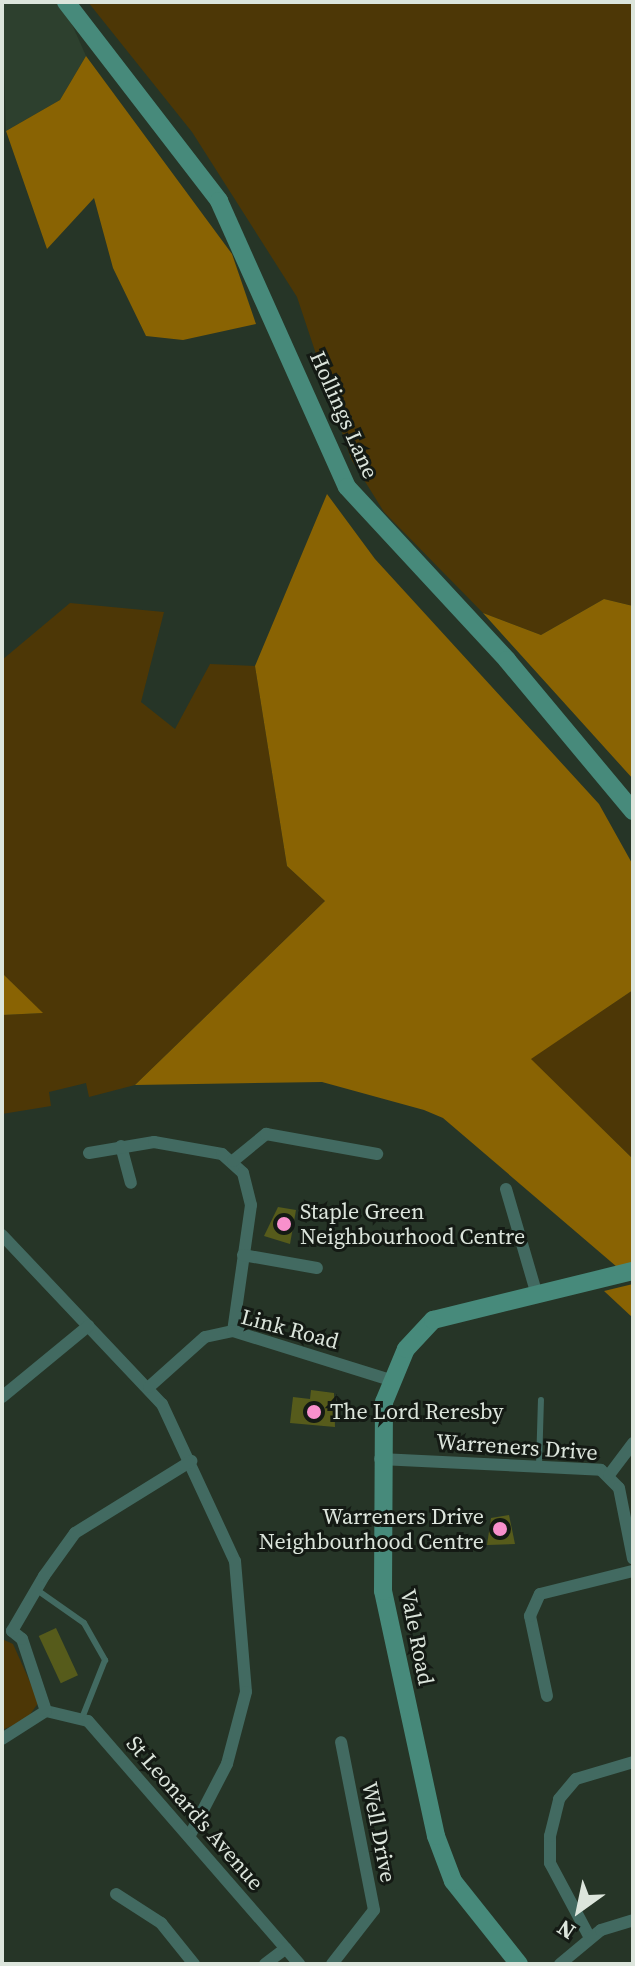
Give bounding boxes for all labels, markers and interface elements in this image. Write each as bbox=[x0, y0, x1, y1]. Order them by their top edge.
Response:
street label: Hollings Lane bbox=[304, 347, 384, 483]
place label: Staple Green Neighbourhood Centre bbox=[300, 1198, 525, 1250]
marker: Staple Green Neighbourhood Centre bbox=[275, 1215, 293, 1233]
street label: Link Road bbox=[238, 1303, 342, 1355]
place label: The Lord Reresby bbox=[330, 1399, 503, 1425]
marker: The Lord Reresby bbox=[305, 1403, 323, 1421]
street label: Warreners Drive bbox=[435, 1428, 599, 1466]
place label: Warreners Drive Neighbourhood Centre bbox=[259, 1503, 484, 1554]
marker: Warreners Drive Neighbourhood Centre bbox=[491, 1520, 509, 1538]
street label: Vale Road bbox=[395, 1587, 439, 1687]
street label: St Leonard's Avenue bbox=[121, 1731, 269, 1895]
street label: Well Drive bbox=[356, 1779, 402, 1885]
north arrow bbox=[539, 1870, 619, 1950]
text: N bbox=[551, 1913, 581, 1947]

